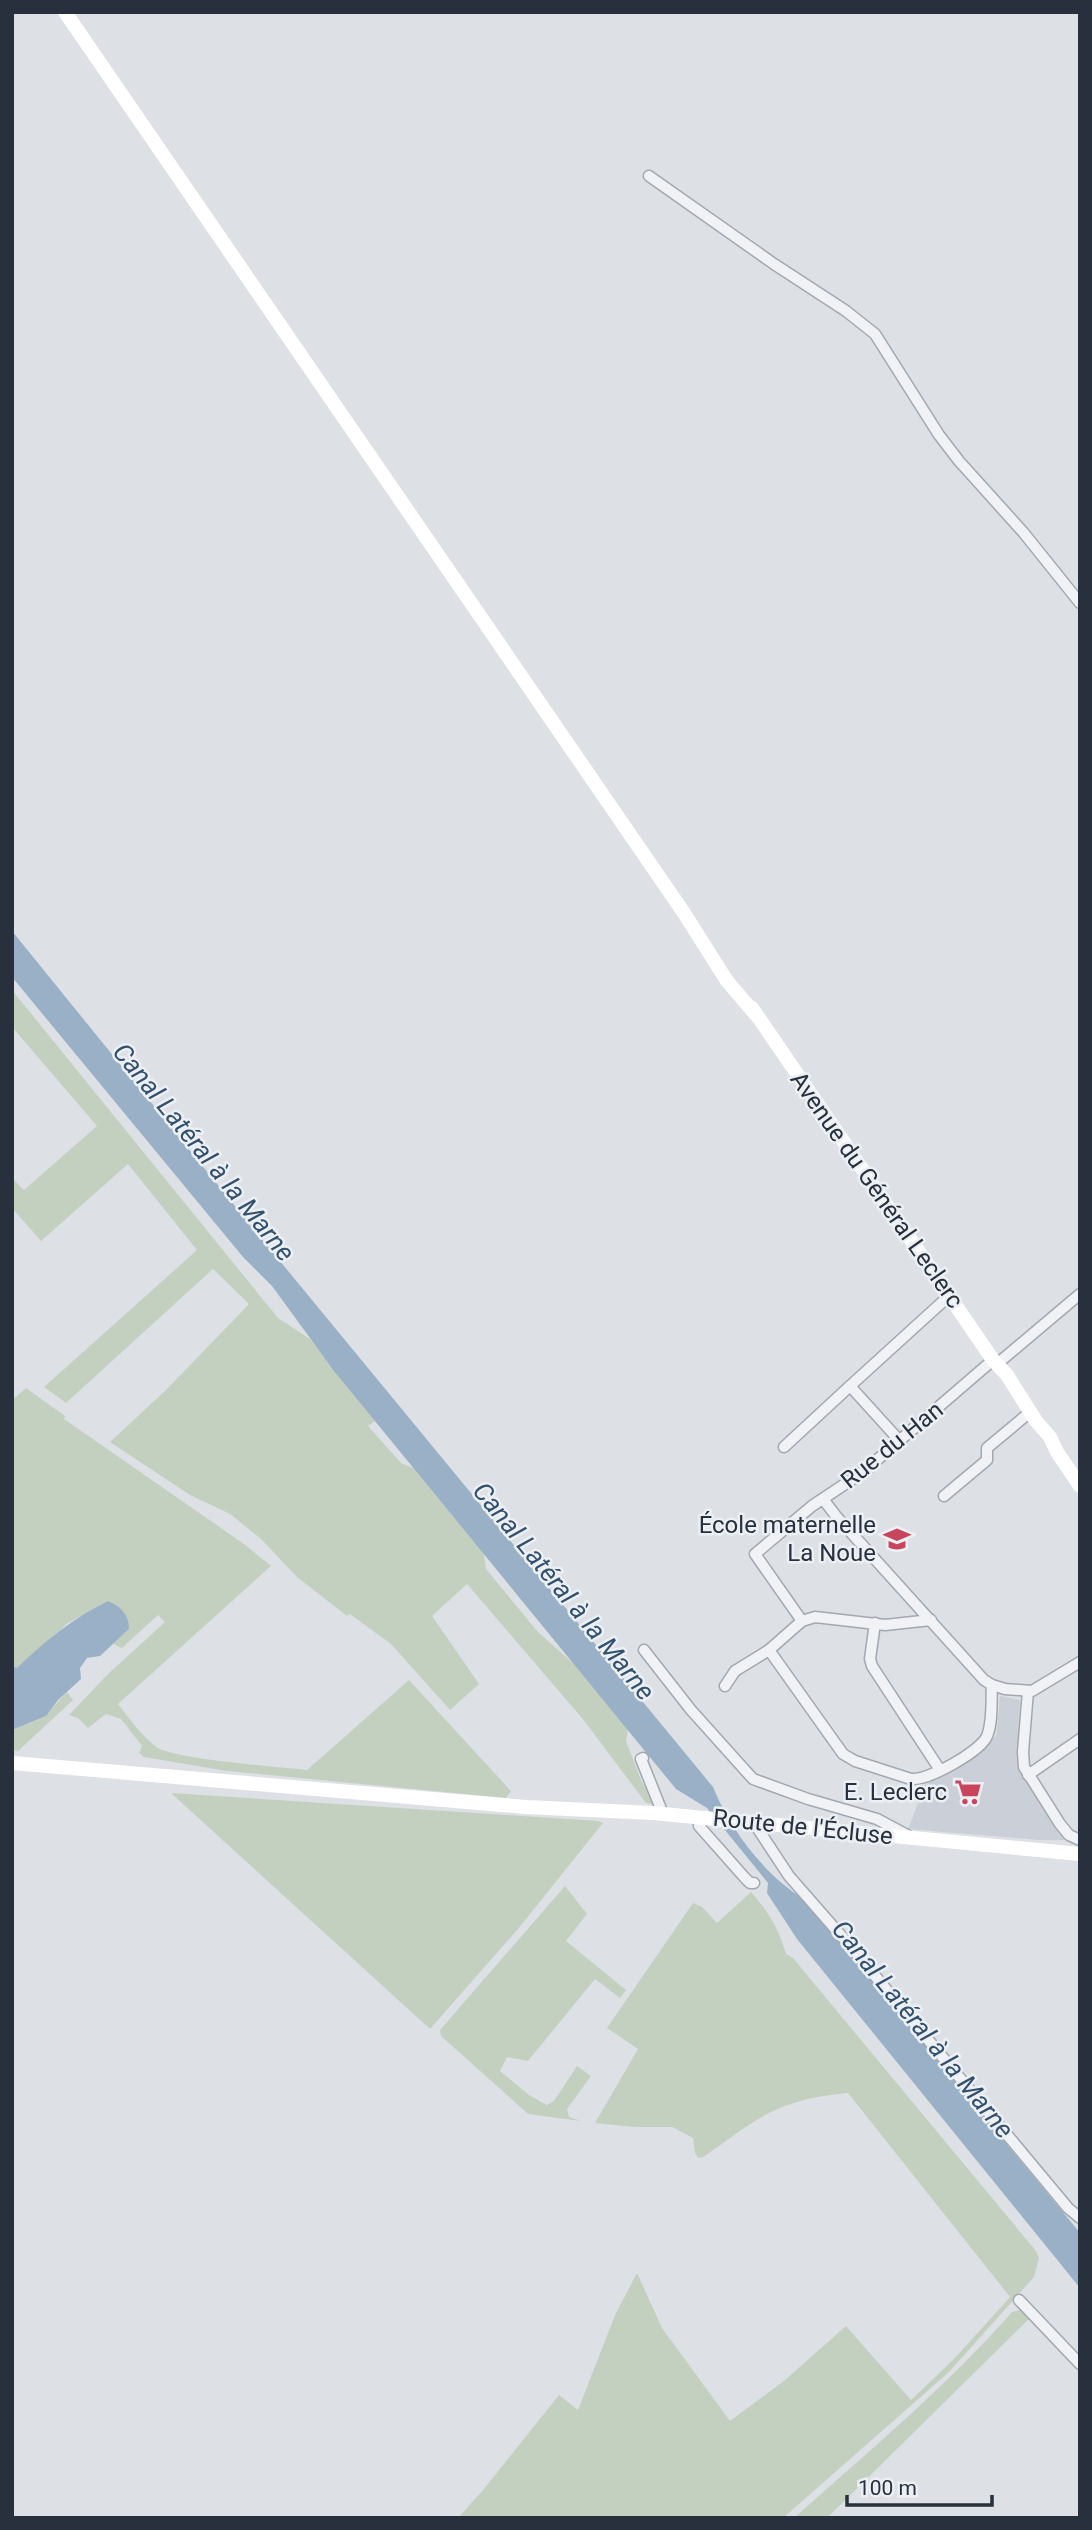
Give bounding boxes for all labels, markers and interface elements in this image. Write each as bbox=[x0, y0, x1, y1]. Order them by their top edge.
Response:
water label: Canal Latéral à la Marne bbox=[107, 1037, 301, 1267]
street label: Avenue du Général Leclerc bbox=[785, 1066, 969, 1314]
street label: Rue du Han bbox=[835, 1395, 949, 1495]
water label: Canal Latéral à la Marne bbox=[467, 1476, 661, 1706]
place label: École maternelle La Noue bbox=[699, 1511, 876, 1567]
school or university icon: École maternelle La Noue bbox=[882, 1524, 912, 1554]
supermarket icon: E. Leclerc bbox=[953, 1777, 983, 1807]
place label: E. Leclerc bbox=[844, 1778, 947, 1806]
street label: Route de l'Écluse bbox=[712, 1804, 894, 1850]
water label: Canal Latéral à la Marne bbox=[826, 1914, 1020, 2144]
scale bar bbox=[847, 2464, 992, 2508]
text: 100 m bbox=[858, 2476, 917, 2500]

